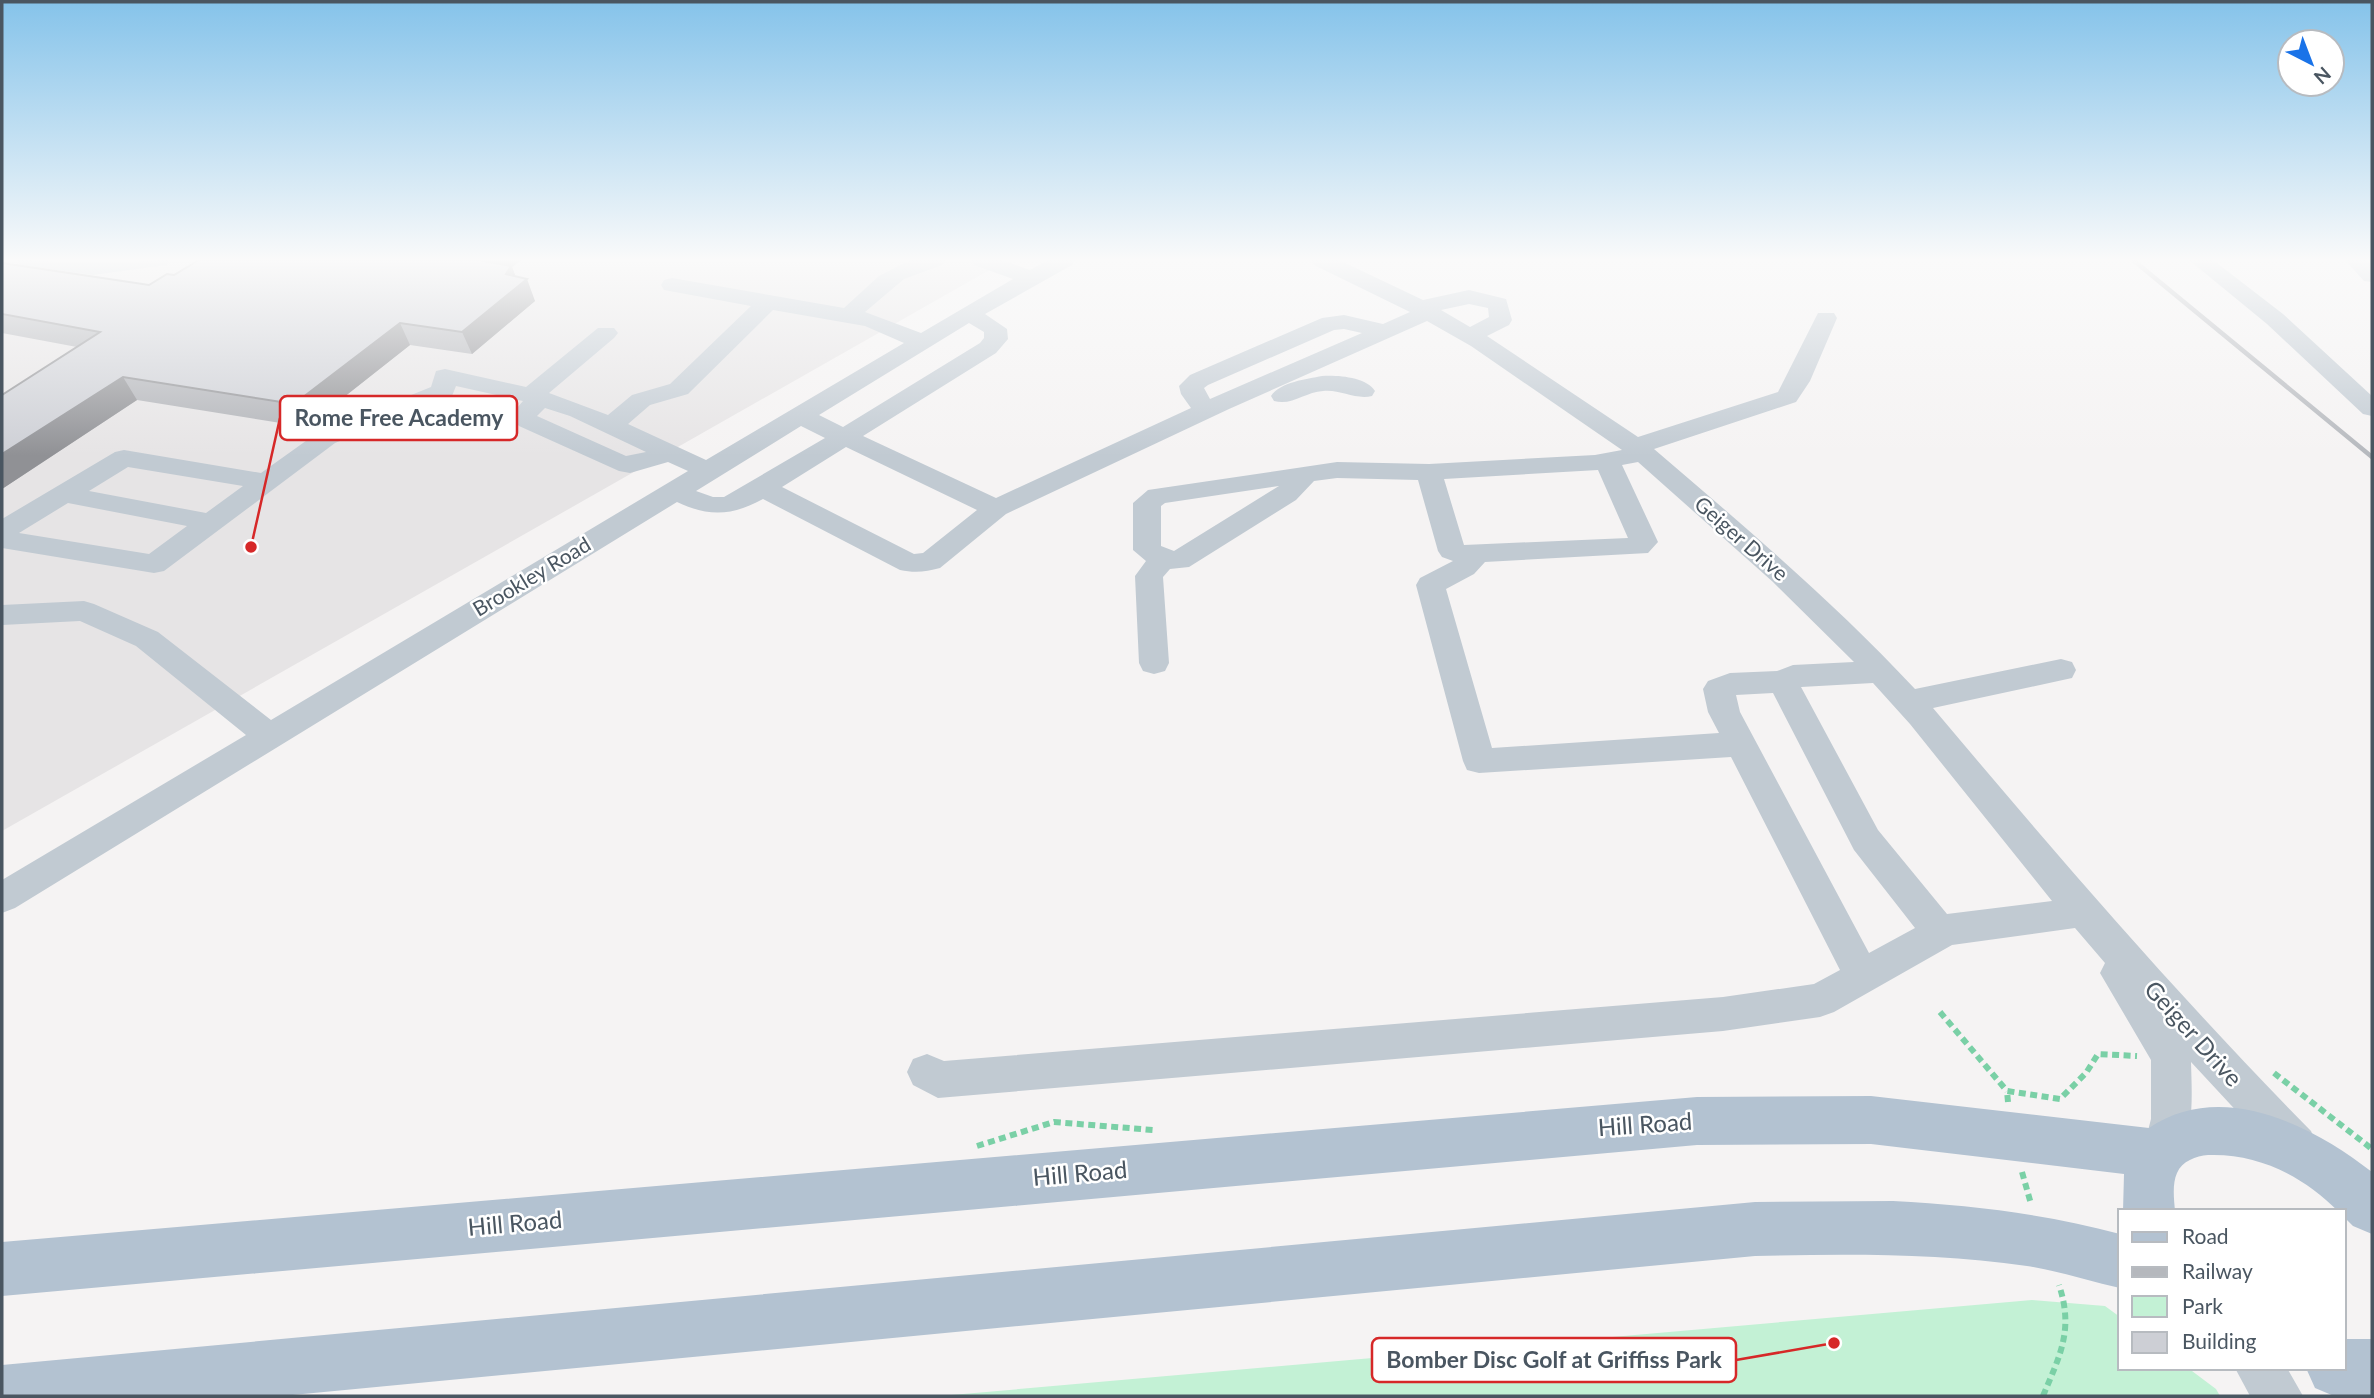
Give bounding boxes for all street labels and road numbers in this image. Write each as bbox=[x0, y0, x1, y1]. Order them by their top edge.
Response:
street label: Geiger Drive bbox=[1690, 490, 1794, 585]
street label: Brookley Road bbox=[468, 531, 595, 621]
street label: Geiger Drive bbox=[2139, 974, 2249, 1092]
street label: Hill Road bbox=[1597, 1106, 1693, 1141]
street label: Hill Road bbox=[1031, 1154, 1128, 1191]
street label: Hill Road bbox=[466, 1204, 563, 1241]

